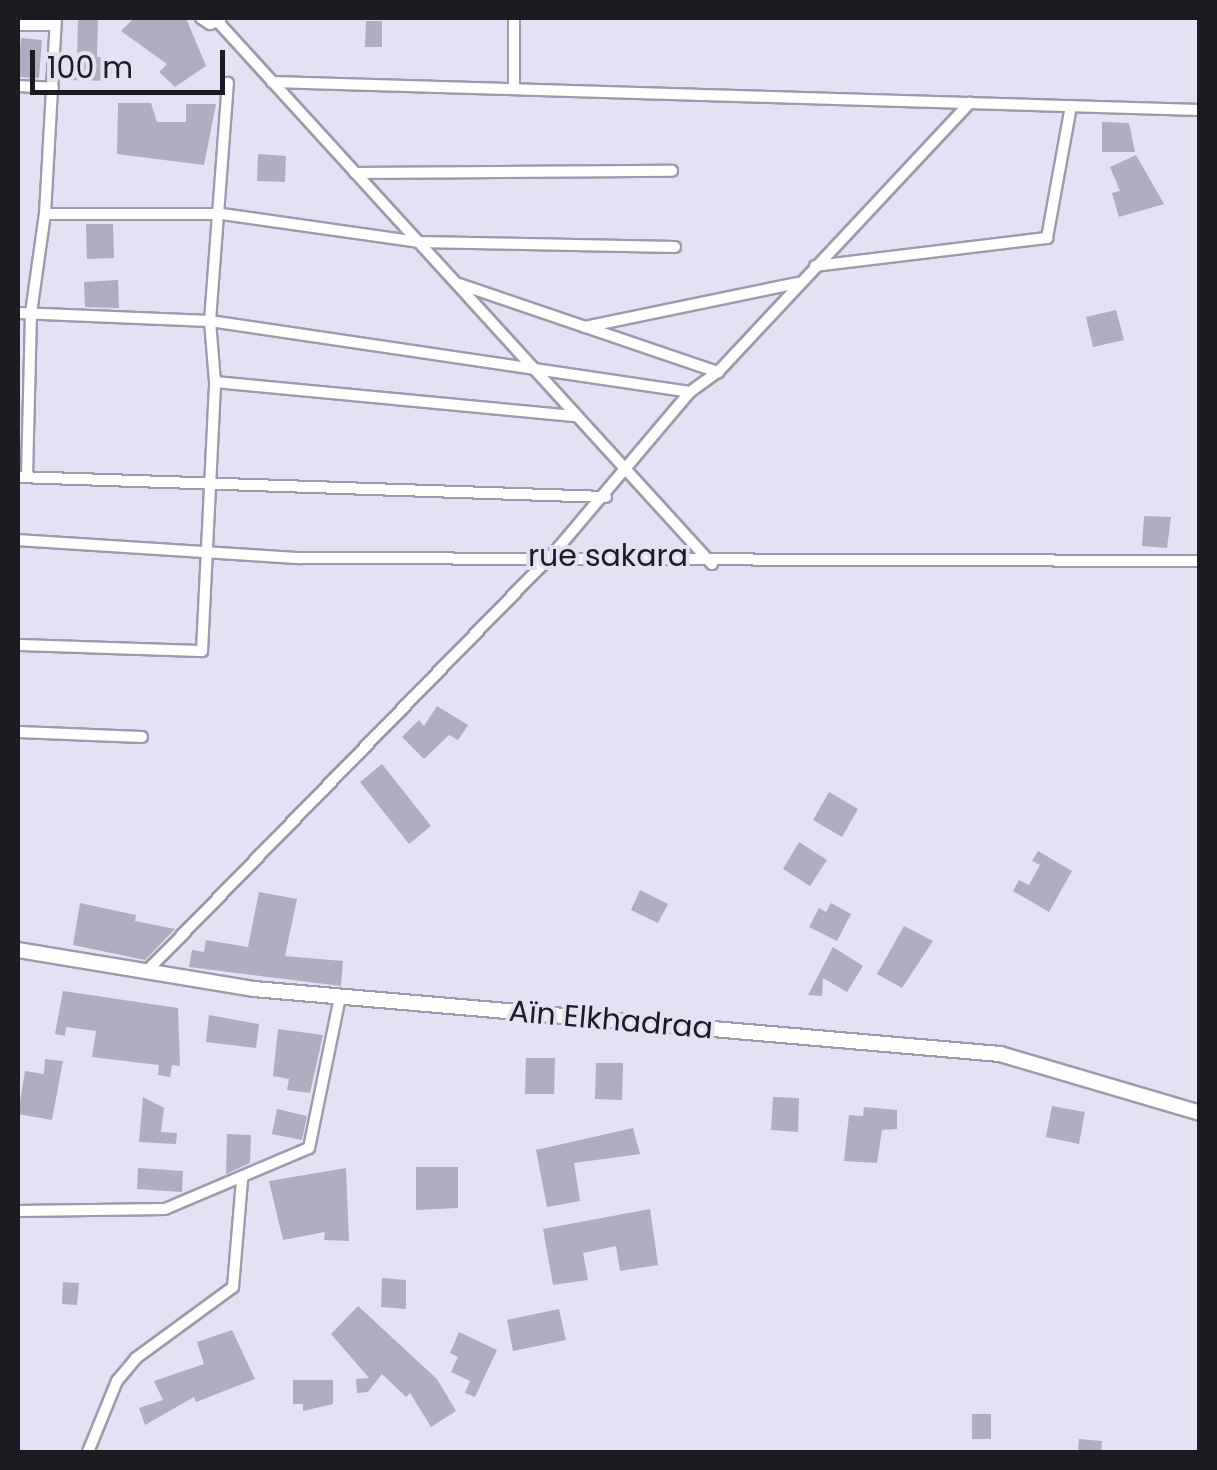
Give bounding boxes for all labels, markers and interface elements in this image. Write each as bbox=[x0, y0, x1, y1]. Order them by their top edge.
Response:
scale bar bbox=[35, 30, 230, 92]
text: 100 m bbox=[47, 46, 133, 89]
street label: rue sakara bbox=[528, 538, 688, 574]
street label: Aïn Elkhadraa bbox=[508, 993, 714, 1047]

